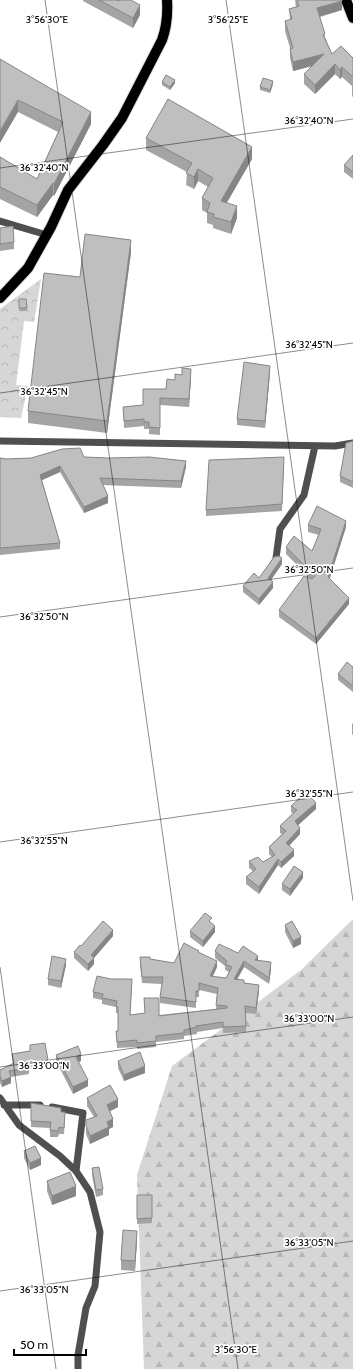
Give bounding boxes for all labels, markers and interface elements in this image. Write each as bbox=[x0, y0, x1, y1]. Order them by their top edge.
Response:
text: 3°56'30"E bbox=[26, 13, 69, 26]
text: 3°56'25"E bbox=[208, 13, 249, 26]
text: 36°32'40"N bbox=[284, 114, 334, 127]
text: 36°32'40"N bbox=[19, 161, 69, 174]
text: 36°32'45"N bbox=[285, 338, 333, 351]
text: 36°32'45"N bbox=[20, 385, 68, 398]
text: 36°32'50"N bbox=[285, 563, 333, 576]
text: 36°32'50"N bbox=[20, 610, 68, 623]
text: 36°32'55"N bbox=[285, 787, 333, 800]
text: 36°32'55"N bbox=[20, 834, 68, 847]
text: 36°33'00"N bbox=[284, 1012, 334, 1025]
text: 36°33'00"N bbox=[19, 1059, 69, 1072]
text: 36°33'05"N bbox=[284, 1236, 334, 1249]
text: 36°33'05"N bbox=[19, 1283, 69, 1296]
scale bar bbox=[14, 1331, 86, 1357]
text: 50 m bbox=[20, 1337, 48, 1352]
text: 3°56'30"E bbox=[215, 1343, 258, 1356]

